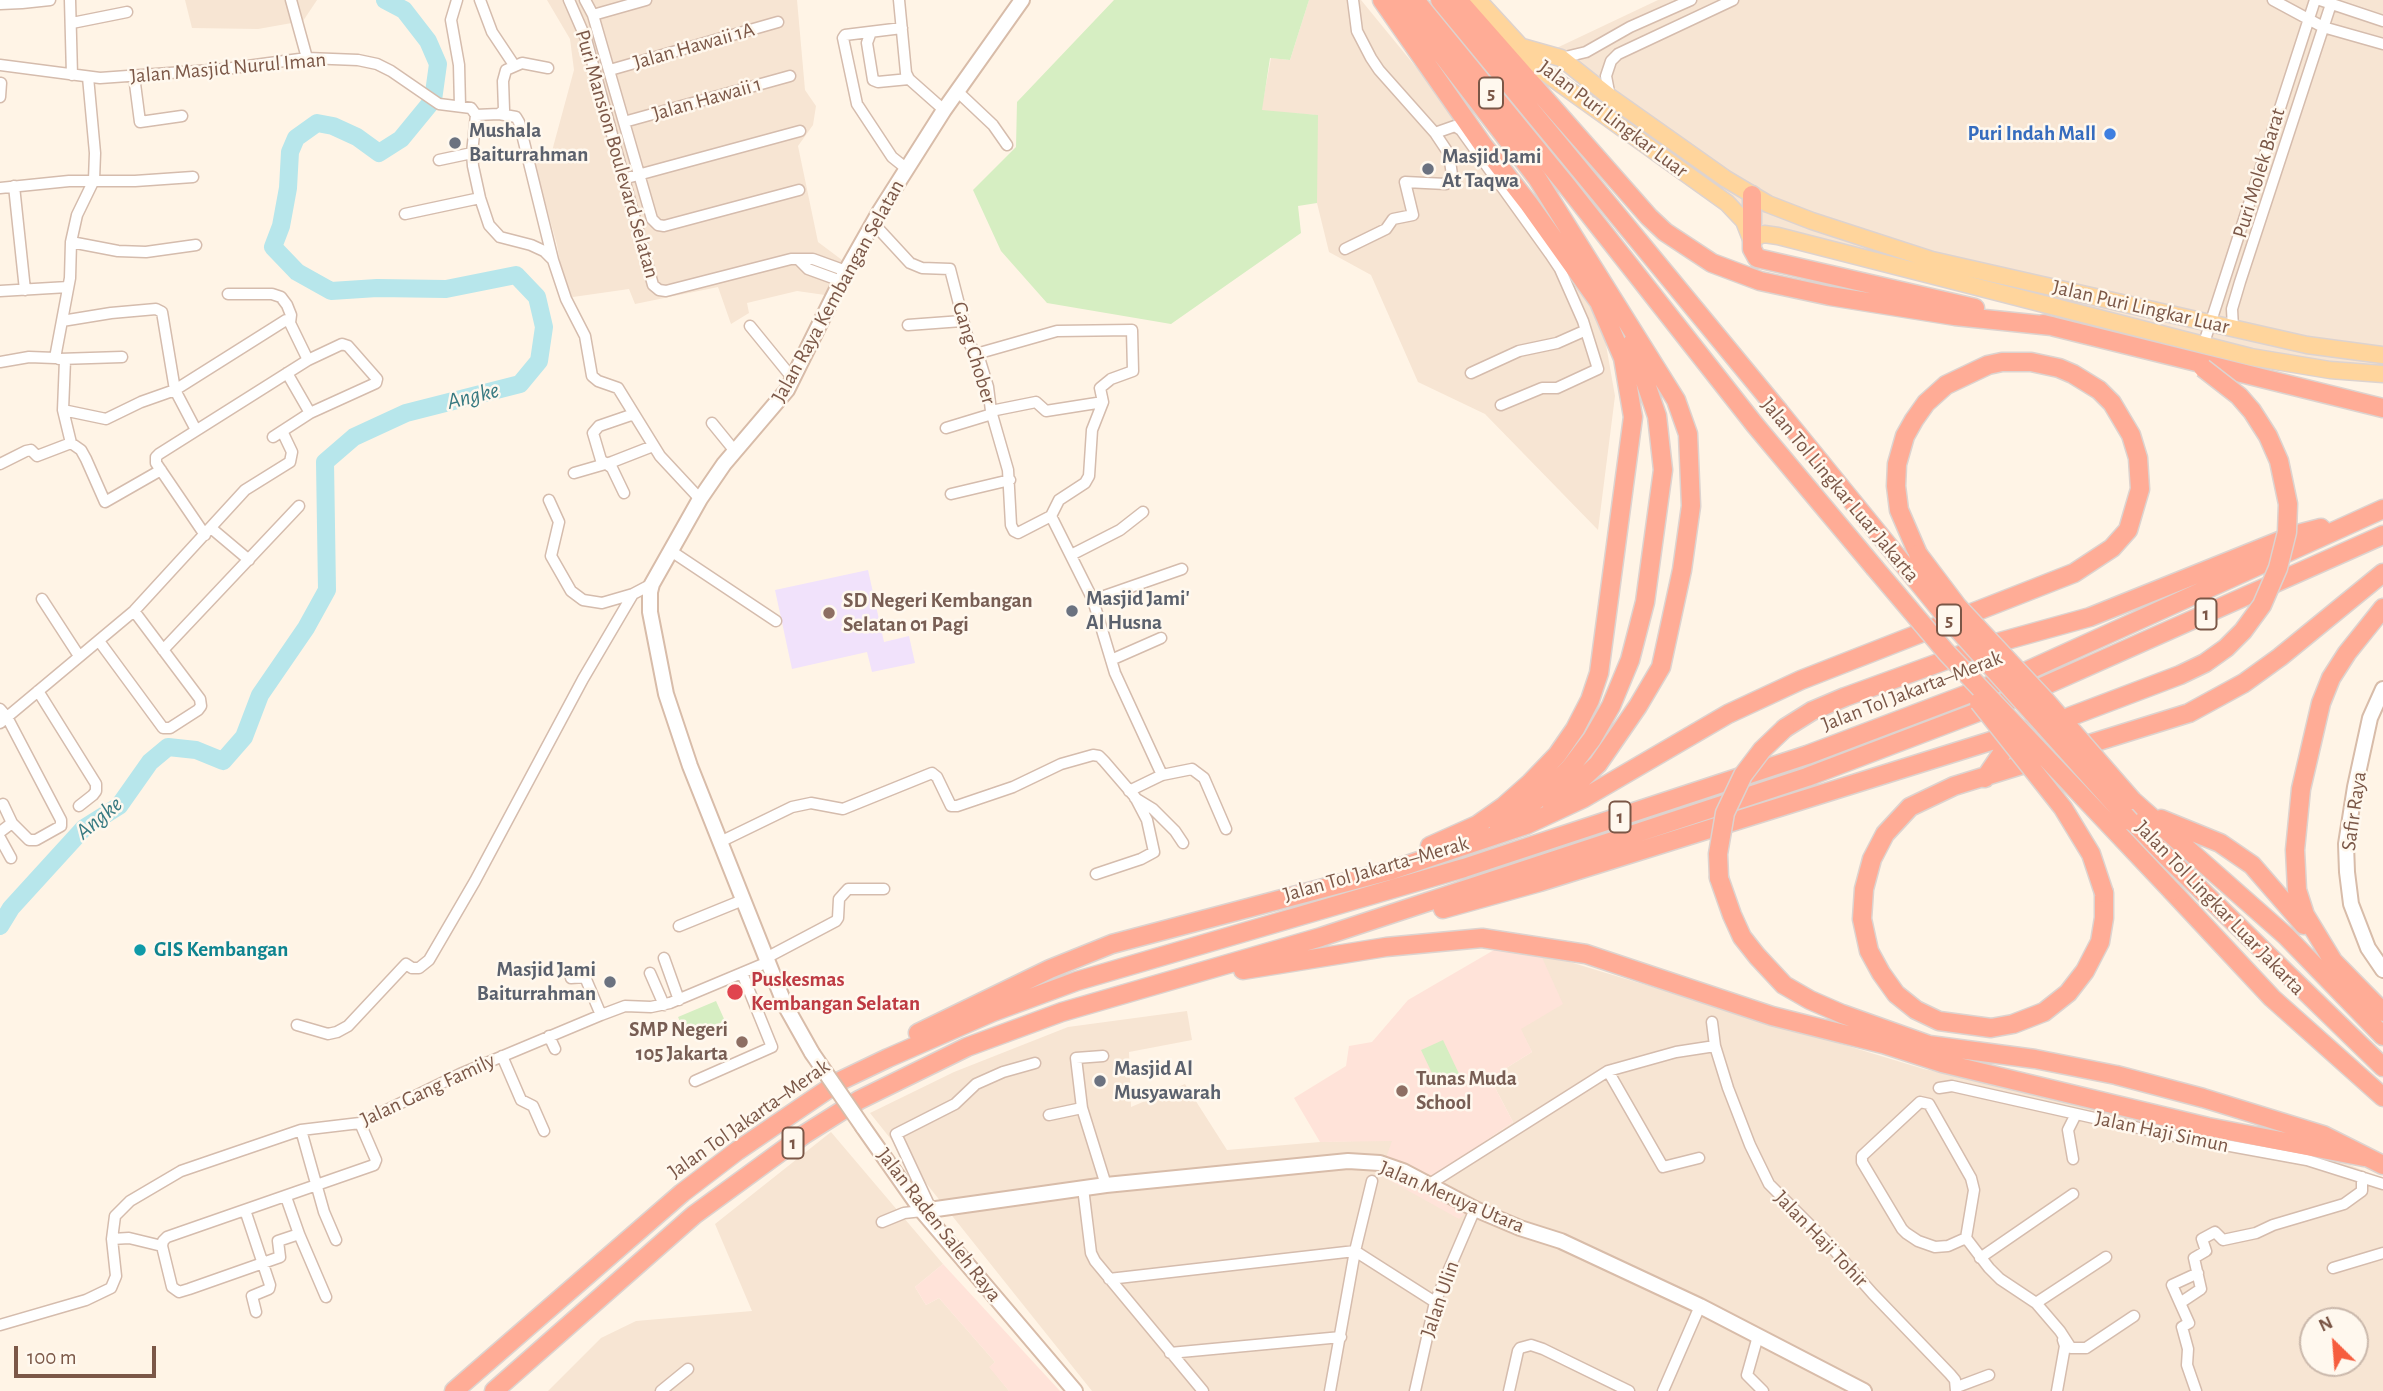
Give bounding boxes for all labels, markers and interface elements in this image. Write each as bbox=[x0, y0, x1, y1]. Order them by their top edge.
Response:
street label: Jalan Hawaii 1A bbox=[631, 17, 757, 75]
street label: Puri Mansion Boulevard Selatan bbox=[569, 27, 665, 281]
street label: Jalan Masjid Nurul Iman bbox=[129, 47, 327, 89]
street label: Jalan Puri Lingkar Luar bbox=[1533, 55, 1693, 183]
street label: Jalan Hawaii 1 bbox=[649, 71, 765, 127]
road number: 5 bbox=[1479, 78, 1503, 108]
street label: Puri Molek Barat bbox=[2227, 105, 2291, 241]
place label: Mushala Baiturrahman bbox=[469, 118, 588, 168]
place label: Puri Indah Mall bbox=[1967, 121, 2096, 147]
marker: Puri Indah Mall bbox=[2102, 126, 2118, 142]
marker: Mushala Baiturrahman bbox=[447, 135, 463, 151]
place label: Masjid Jami At Taqwa bbox=[1442, 144, 1541, 194]
marker: Masjid Jami At Taqwa bbox=[1420, 161, 1436, 177]
street label: Jalan Raya Kembangan Selatan bbox=[766, 175, 910, 407]
street label: Jalan Puri Lingkar Luar bbox=[2050, 274, 2232, 340]
street label: Gang Chober bbox=[946, 299, 1002, 407]
water label: Angke bbox=[444, 376, 502, 416]
street label: Jalan Tol Lingkar Luar Jakarta bbox=[1755, 393, 1925, 587]
place label: Masjid Jami' Al Husna bbox=[1086, 586, 1190, 636]
place label: SD Negeri Kembangan Selatan 01 Pagi bbox=[843, 588, 1033, 638]
road number: 1 bbox=[2196, 598, 2216, 629]
marker: Masjid Jami' Al Husna bbox=[1064, 603, 1080, 619]
road number: 5 bbox=[1937, 604, 1961, 636]
marker: SD Negeri Kembangan Selatan 01 Pagi bbox=[821, 605, 837, 621]
street label: Jalan Tol Jakarta–Merak bbox=[1818, 645, 2006, 737]
street label: Safir Raya bbox=[2336, 770, 2372, 852]
water label: Angke bbox=[70, 791, 128, 845]
road number: 1 bbox=[1610, 802, 1630, 832]
street label: Jalan Tol Lingkar Luar Jakarta bbox=[2130, 815, 2310, 1001]
street label: Jalan Tol Jakarta–Merak bbox=[1281, 831, 1471, 907]
place label: GIS Kembangan bbox=[154, 937, 288, 963]
marker: GIS Kembangan bbox=[132, 942, 148, 958]
place label: Masjid Jami Baiturrahman bbox=[477, 957, 596, 1007]
place label: Puskesmas Kembangan Selatan bbox=[751, 967, 920, 1017]
marker: Masjid Jami Baiturrahman bbox=[602, 974, 618, 990]
marker: Puskesmas Kembangan Selatan bbox=[725, 982, 745, 1002]
place label: SMP Negeri 105 Jakarta bbox=[629, 1017, 728, 1067]
marker: SMP Negeri 105 Jakarta bbox=[734, 1034, 750, 1050]
street label: Jalan Gang Family bbox=[357, 1048, 499, 1132]
street label: Jalan Tol Jakarta–Merak bbox=[663, 1054, 835, 1184]
place label: Masjid Al Musyawarah bbox=[1114, 1056, 1221, 1106]
place label: Tunas Muda School bbox=[1416, 1066, 1517, 1116]
marker: Masjid Al Musyawarah bbox=[1092, 1073, 1108, 1089]
marker: Tunas Muda School bbox=[1394, 1083, 1410, 1099]
street label: Jalan Haji Simun bbox=[2093, 1106, 2231, 1158]
road number: 1 bbox=[782, 1128, 804, 1158]
street label: Jalan Raden Saleh Raya bbox=[871, 1143, 1007, 1307]
street label: Jalan Meruya Utara bbox=[1376, 1155, 1528, 1239]
street label: Jalan Haji Tohir bbox=[1769, 1185, 1873, 1293]
street label: Jalan Ulin bbox=[1415, 1258, 1465, 1340]
north arrow bbox=[2299, 1307, 2369, 1377]
text: N bbox=[2316, 1313, 2336, 1336]
scale bar bbox=[18, 1332, 159, 1376]
text: 100 m bbox=[27, 1347, 77, 1368]

